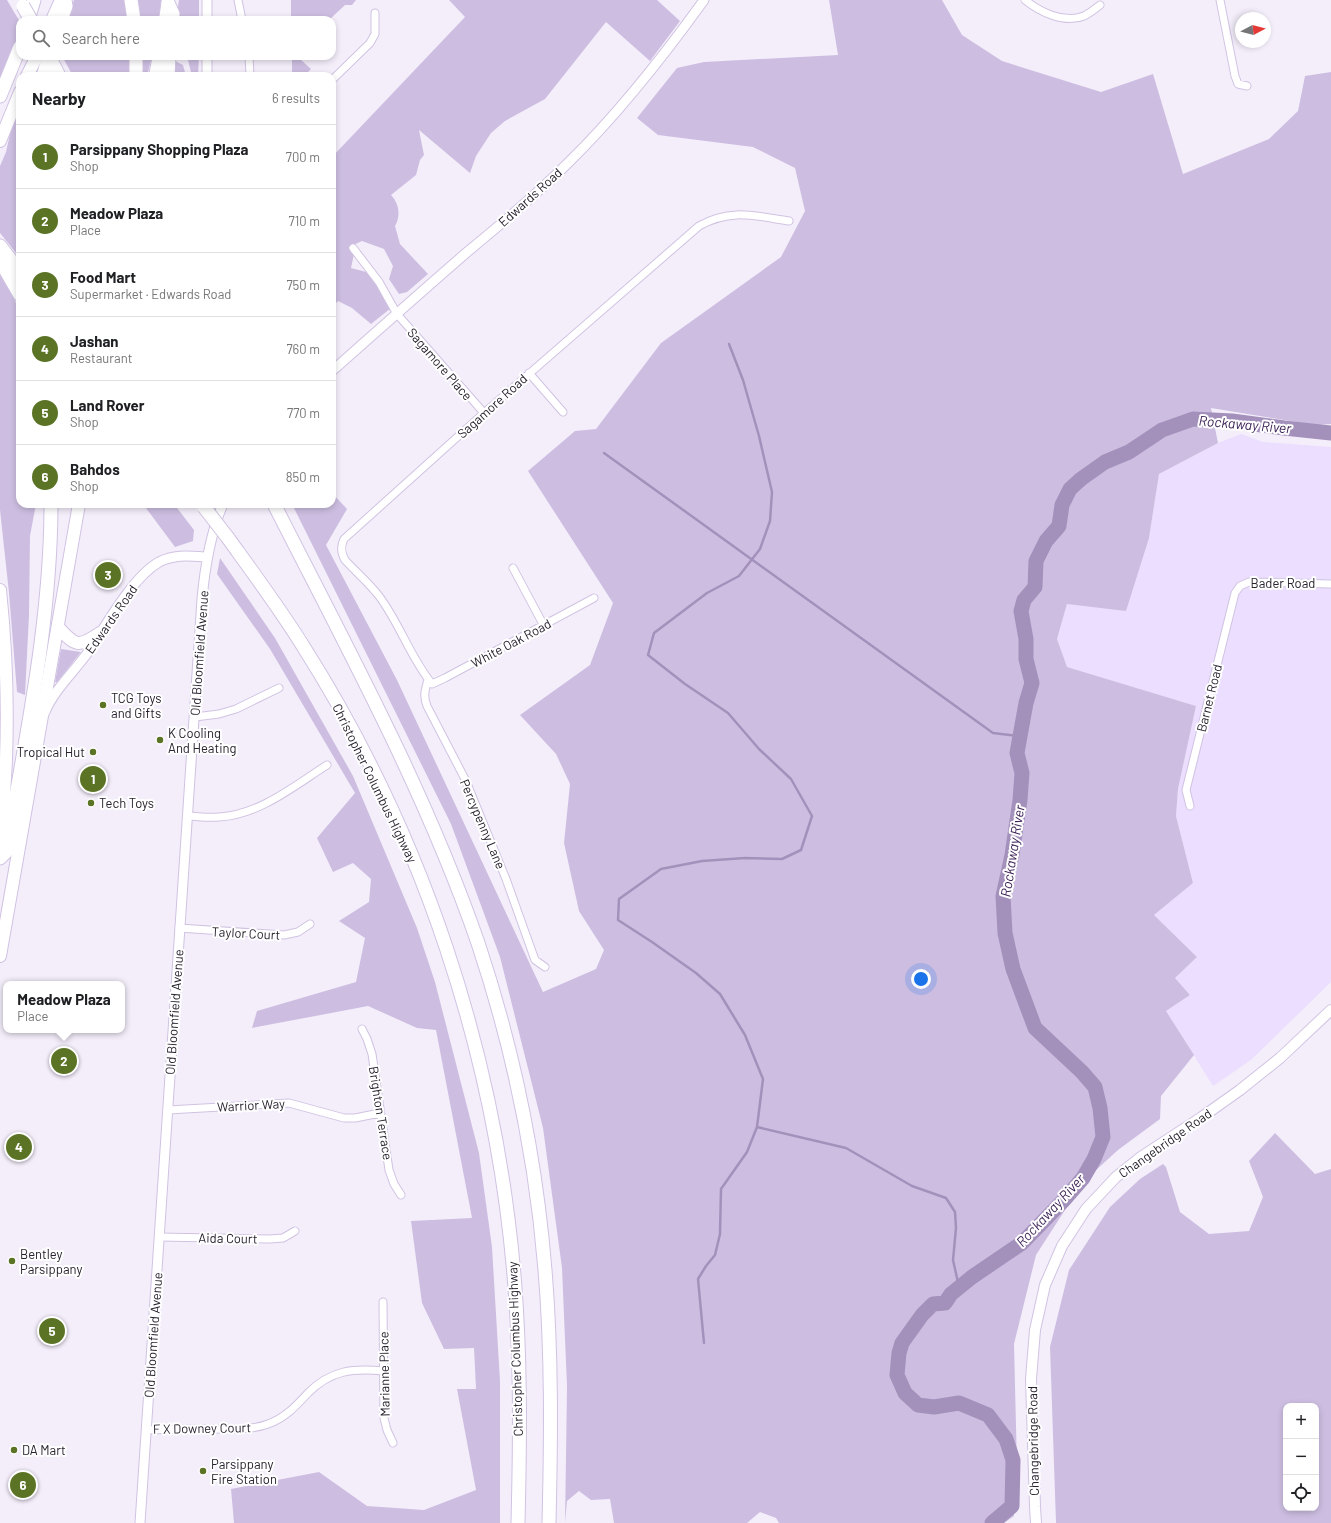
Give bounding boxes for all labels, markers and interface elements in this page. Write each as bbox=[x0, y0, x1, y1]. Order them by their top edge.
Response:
north arrow bbox=[1235, 12, 1271, 48]
search box bbox=[16, 16, 336, 60]
icon: search bbox=[30, 27, 52, 49]
text: Search here bbox=[62, 29, 140, 47]
text: Nearby bbox=[32, 88, 86, 108]
text: 6 results bbox=[272, 90, 320, 106]
text: Parsippany Shopping Plaza bbox=[70, 140, 248, 158]
text: 1 bbox=[43, 149, 47, 165]
text: 700 m bbox=[286, 149, 320, 165]
text: Shop bbox=[70, 158, 99, 174]
street label: Edwards Road bbox=[495, 164, 565, 230]
text: Meadow Plaza bbox=[70, 204, 163, 222]
text: 2 bbox=[41, 213, 49, 229]
text: 710 m bbox=[289, 213, 320, 229]
text: Place bbox=[70, 222, 101, 238]
text: Food Mart bbox=[70, 268, 136, 286]
text: 3 bbox=[41, 277, 49, 293]
text: 750 m bbox=[286, 277, 320, 293]
text: Supermarket · Edwards Road bbox=[70, 286, 231, 302]
street label: Sagamore Place bbox=[404, 325, 476, 404]
text: Jashan bbox=[70, 332, 119, 350]
text: 4 bbox=[41, 341, 49, 357]
text: 760 m bbox=[286, 341, 320, 357]
text: Restaurant bbox=[70, 350, 132, 366]
street label: Sagamore Road bbox=[454, 370, 530, 442]
text: Land Rover bbox=[70, 396, 144, 414]
text: 5 bbox=[41, 405, 49, 421]
text: 770 m bbox=[287, 405, 320, 421]
water label: Rockaway River bbox=[1198, 411, 1293, 437]
text: Shop bbox=[70, 414, 99, 430]
text: Bahdos bbox=[70, 460, 120, 478]
text: 6 bbox=[42, 469, 48, 485]
text: 850 m bbox=[286, 469, 320, 485]
text: Shop bbox=[70, 478, 99, 494]
pin: 3 bbox=[95, 560, 121, 590]
street label: Bader Road bbox=[1251, 575, 1315, 591]
street label: Edwards Road bbox=[81, 582, 141, 656]
street label: Old Bloomfield Avenue bbox=[187, 590, 211, 716]
street label: White Oak Road bbox=[468, 615, 554, 671]
street label: Barnet Road bbox=[1193, 662, 1225, 734]
place label: TCG Toys and Gifts bbox=[111, 690, 161, 721]
marker: TCG Toys and Gifts bbox=[98, 700, 108, 710]
street label: Christopher Columbus Highway bbox=[329, 701, 421, 865]
place label: K Cooling And Heating bbox=[168, 725, 237, 756]
marker: K Cooling And Heating bbox=[155, 735, 165, 745]
place label: Tropical Hut bbox=[17, 744, 85, 760]
marker: Tropical Hut bbox=[88, 747, 98, 757]
pin: 1 bbox=[80, 764, 106, 794]
street label: Percypenny Lane bbox=[457, 777, 509, 871]
place label: Tech Toys bbox=[99, 795, 154, 811]
marker: Tech Toys bbox=[86, 798, 96, 808]
water label: Rockaway River bbox=[996, 803, 1028, 898]
street label: Taylor Court bbox=[211, 923, 281, 943]
street label: Old Bloomfield Avenue bbox=[162, 949, 186, 1075]
your location bbox=[911, 969, 931, 989]
popup bbox=[3, 981, 125, 1033]
text: Meadow Plaza bbox=[17, 990, 111, 1008]
text: Place bbox=[17, 1008, 48, 1024]
pin: 2 bbox=[51, 1046, 77, 1076]
street label: Brighton Terrace bbox=[366, 1065, 396, 1161]
street label: Warrior Way bbox=[217, 1095, 285, 1115]
street label: Changebridge Road bbox=[1115, 1105, 1215, 1181]
pin: 4 bbox=[6, 1132, 32, 1162]
water label: Rockaway River bbox=[1012, 1169, 1089, 1250]
street label: Aida Court bbox=[198, 1229, 258, 1247]
place label: Bentley Parsippany bbox=[20, 1246, 82, 1277]
marker: Bentley Parsippany bbox=[7, 1256, 17, 1266]
street label: Christopher Columbus Highway bbox=[504, 1261, 526, 1437]
street label: Old Bloomfield Avenue bbox=[141, 1272, 165, 1398]
pin: 5 bbox=[39, 1316, 65, 1346]
street label: Marianne Place bbox=[375, 1331, 393, 1417]
street label: Changebridge Road bbox=[1024, 1386, 1042, 1496]
map controls bbox=[1283, 1403, 1319, 1511]
button: + bbox=[1283, 1403, 1319, 1439]
street label: F X Downey Court bbox=[153, 1419, 251, 1437]
button: − bbox=[1283, 1439, 1319, 1475]
place label: DA Mart bbox=[22, 1442, 66, 1458]
marker: DA Mart bbox=[9, 1445, 19, 1455]
place label: Parsippany Fire Station bbox=[211, 1456, 277, 1487]
marker: Parsippany Fire Station bbox=[198, 1466, 208, 1476]
pin: 6 bbox=[10, 1470, 36, 1500]
button: locate bbox=[1283, 1475, 1319, 1511]

